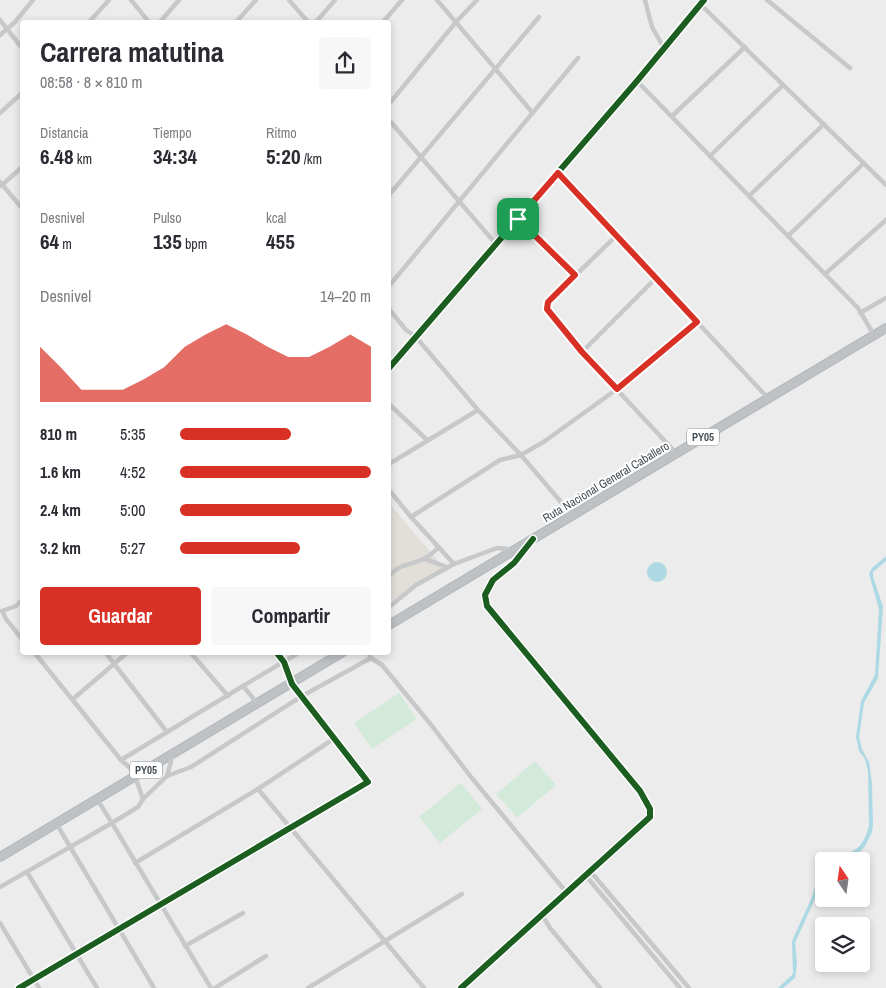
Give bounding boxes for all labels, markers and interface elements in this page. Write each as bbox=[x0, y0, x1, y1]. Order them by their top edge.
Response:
text: Carrera matutina bbox=[40, 33, 224, 71]
button: share bbox=[319, 37, 371, 89]
text: 08:58 · 8 × 810 m bbox=[40, 71, 143, 93]
text: Distancia bbox=[40, 124, 89, 142]
text: Tiempo bbox=[153, 124, 192, 142]
text: Ritmo bbox=[266, 124, 297, 142]
text: 6.48 bbox=[40, 142, 74, 171]
text: 34:34 bbox=[153, 142, 197, 171]
text: 5:20 bbox=[266, 142, 300, 171]
text: km bbox=[74, 150, 92, 168]
text: /km bbox=[300, 150, 322, 168]
pin bbox=[497, 198, 539, 240]
icon: arrive bbox=[504, 205, 532, 233]
text: Desnivel bbox=[40, 209, 85, 227]
text: Pulso bbox=[153, 209, 182, 227]
text: kcal bbox=[266, 209, 286, 227]
text: 64 bbox=[40, 227, 59, 256]
text: 135 bbox=[153, 227, 182, 256]
text: 455 bbox=[266, 227, 295, 256]
text: m bbox=[59, 235, 72, 253]
text: bpm bbox=[182, 235, 207, 253]
text: Desnivel bbox=[40, 285, 91, 307]
text: 14–20 m bbox=[320, 285, 371, 307]
text: 810 m bbox=[40, 423, 77, 445]
text: 5:35 bbox=[120, 423, 146, 445]
road number: PY05 bbox=[687, 428, 719, 446]
street label: Ruta Nacional General Caballero bbox=[540, 438, 672, 526]
text: 1.6 km bbox=[40, 461, 81, 483]
text: 4:52 bbox=[120, 461, 146, 483]
text: 2.4 km bbox=[40, 499, 81, 521]
text: 5:00 bbox=[120, 499, 146, 521]
text: 3.2 km bbox=[40, 537, 81, 559]
text: 5:27 bbox=[120, 537, 146, 559]
button: Guardar bbox=[40, 587, 201, 645]
button: Compartir bbox=[211, 587, 371, 645]
road number: PY05 bbox=[130, 762, 162, 778]
north arrow bbox=[815, 852, 870, 908]
map controls bbox=[815, 852, 870, 972]
button: layers bbox=[815, 917, 870, 972]

